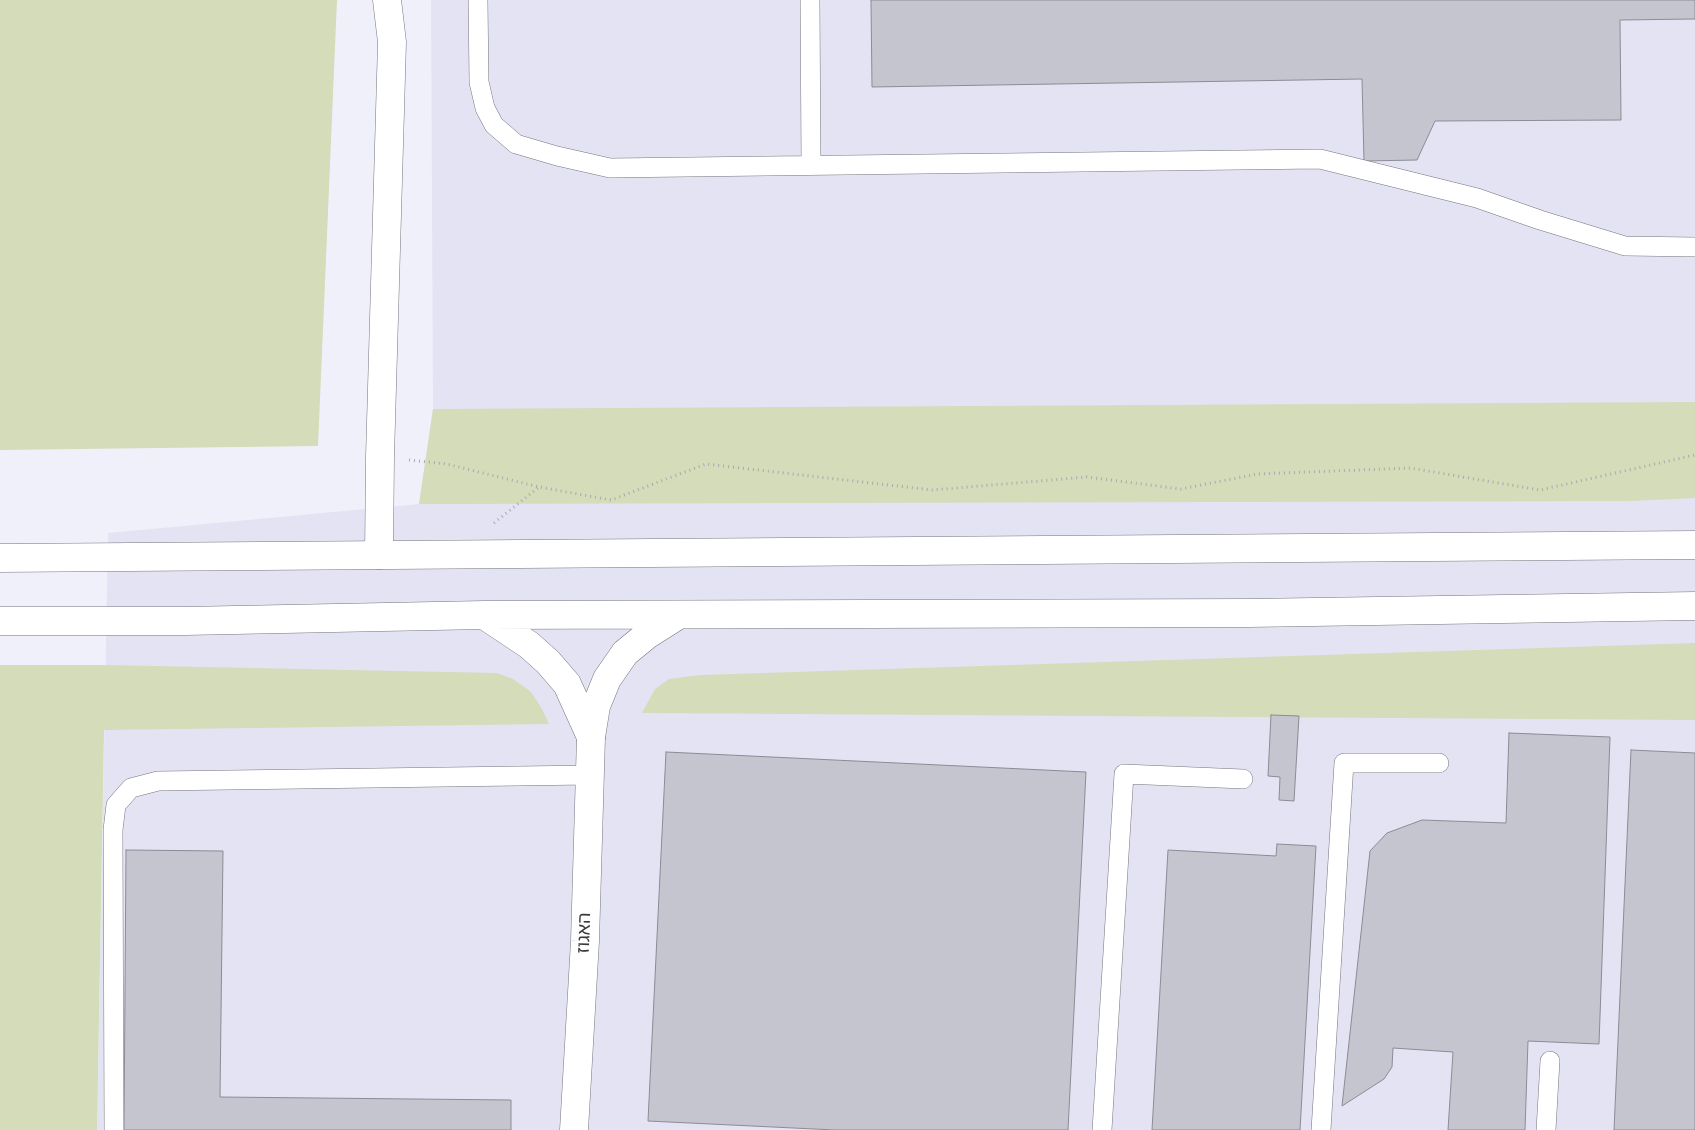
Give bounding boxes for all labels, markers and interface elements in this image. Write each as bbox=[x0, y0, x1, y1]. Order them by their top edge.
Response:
street label: האגוז bbox=[573, 912, 597, 954]

